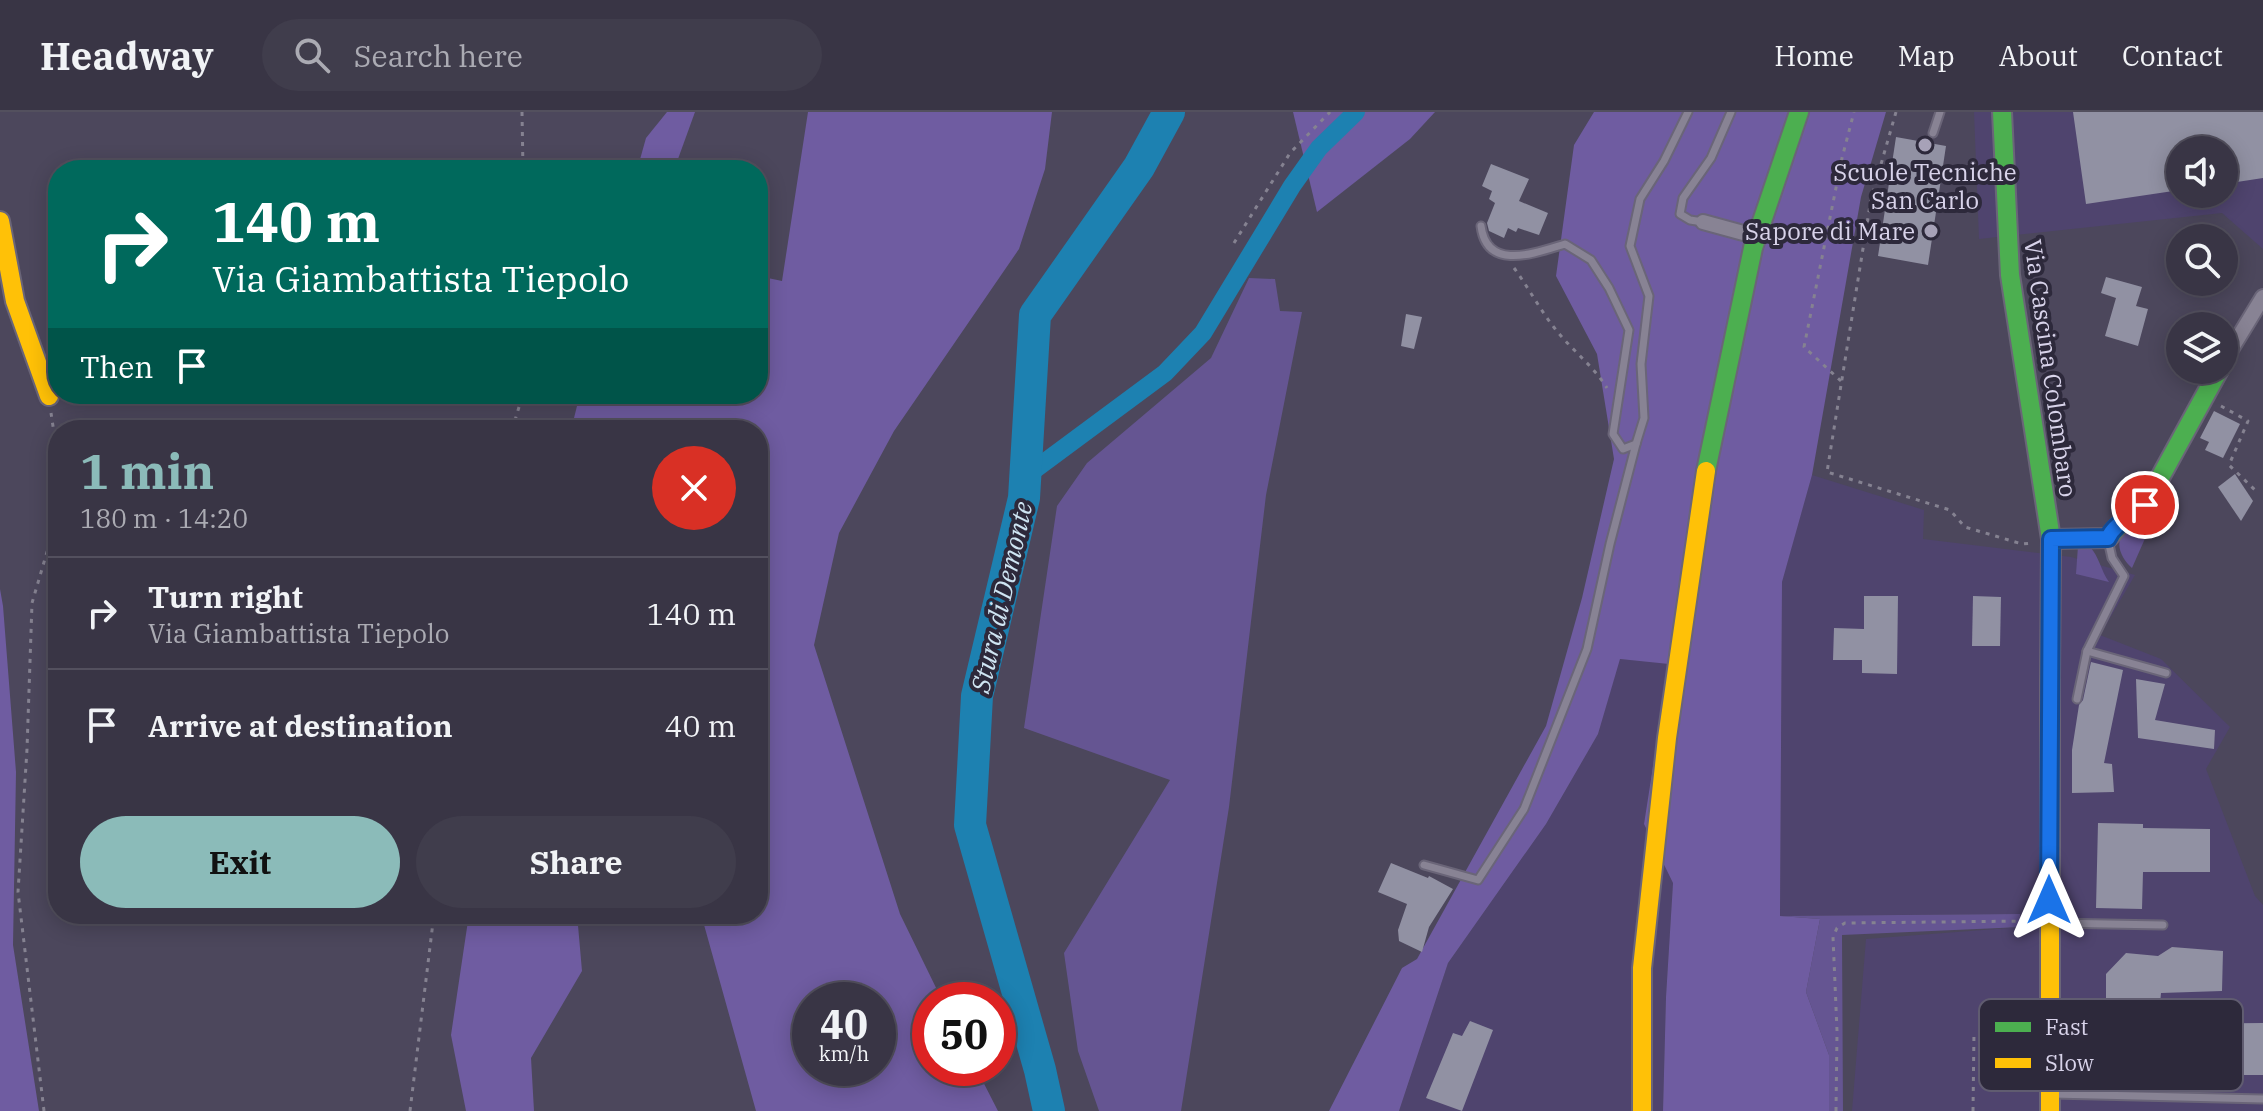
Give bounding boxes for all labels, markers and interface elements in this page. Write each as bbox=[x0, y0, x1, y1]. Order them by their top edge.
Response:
search box bbox=[262, 19, 822, 91]
text: Headway bbox=[40, 31, 214, 80]
icon: search bbox=[290, 33, 334, 77]
text: Search here bbox=[354, 36, 523, 75]
text: Home bbox=[1774, 37, 1854, 74]
text: Map bbox=[1898, 37, 1955, 74]
text: About bbox=[1999, 37, 2078, 74]
text: Contact bbox=[2122, 37, 2223, 74]
marker: Scuole Tecniche San Carlo bbox=[1916, 136, 1934, 154]
map controls bbox=[2166, 136, 2238, 384]
button: sound bbox=[2166, 136, 2238, 208]
place label: Scuole Tecniche San Carlo bbox=[1833, 156, 2017, 216]
text: 140 m bbox=[212, 185, 380, 257]
icon: right bbox=[80, 192, 184, 296]
place label: Sapore di Mare bbox=[1745, 215, 1915, 247]
marker: Sapore di Mare bbox=[1922, 222, 1940, 240]
button: search bbox=[2166, 224, 2238, 296]
street label: Via Cascina Colombaro bbox=[2017, 237, 2085, 499]
text: Via Giambattista Tiepolo bbox=[212, 255, 629, 302]
button: layers bbox=[2166, 312, 2238, 384]
icon: arrive bbox=[170, 344, 214, 388]
text: Then bbox=[80, 347, 154, 386]
text: 1 min bbox=[80, 440, 214, 502]
button: close bbox=[652, 446, 736, 530]
pin bbox=[2111, 471, 2179, 539]
icon: arrive bbox=[2123, 483, 2167, 527]
water label: Stura di Demonte bbox=[962, 498, 1040, 697]
text: 180 m · 14:20 bbox=[80, 501, 248, 535]
text: Turn right bbox=[148, 577, 303, 616]
icon: right bbox=[80, 591, 124, 635]
text: 140 m bbox=[646, 594, 736, 633]
text: Via Giambattista Tiepolo bbox=[148, 616, 449, 650]
icon: arrive bbox=[80, 703, 124, 747]
text: Arrive at destination bbox=[148, 706, 453, 745]
text: 40 m bbox=[664, 706, 736, 745]
button: Exit bbox=[80, 816, 400, 908]
button: Share bbox=[416, 816, 736, 908]
position arrow bbox=[2007, 858, 2091, 942]
speed limit sign: 50 bbox=[912, 982, 1016, 1086]
text: 40 bbox=[820, 998, 868, 1050]
legend bbox=[1979, 999, 2243, 1091]
text: Fast bbox=[2045, 1012, 2088, 1041]
text: km/h bbox=[819, 1040, 869, 1067]
text: Slow bbox=[2045, 1048, 2094, 1077]

